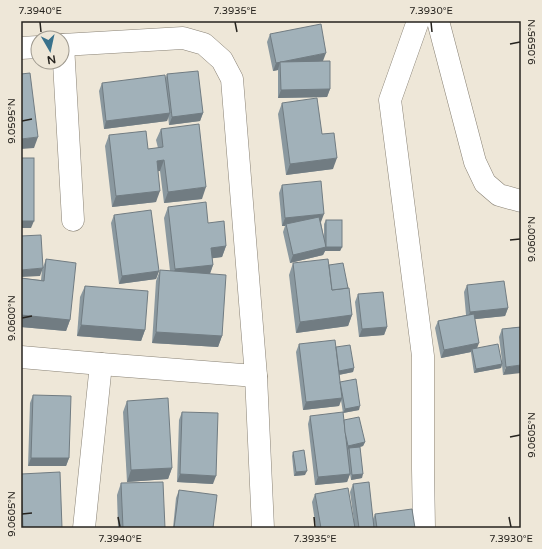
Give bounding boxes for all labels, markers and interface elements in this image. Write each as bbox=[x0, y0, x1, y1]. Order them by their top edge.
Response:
text: 7.3940°E bbox=[18, 5, 62, 17]
text: 7.3935°E bbox=[213, 5, 257, 17]
text: 7.3930°E bbox=[409, 5, 453, 17]
text: 9.0595°N bbox=[526, 19, 538, 65]
north arrow bbox=[30, 30, 70, 70]
text: N bbox=[46, 52, 57, 66]
text: 9.0595°N bbox=[6, 98, 18, 144]
text: 9.0600°N bbox=[526, 216, 538, 262]
text: 9.0600°N bbox=[6, 295, 18, 341]
text: 9.0605°N bbox=[526, 412, 538, 458]
text: 9.0605°N bbox=[6, 491, 18, 537]
text: 7.3940°E bbox=[98, 533, 142, 545]
text: 7.3935°E bbox=[293, 533, 337, 545]
text: 7.3930°E bbox=[489, 533, 533, 545]

